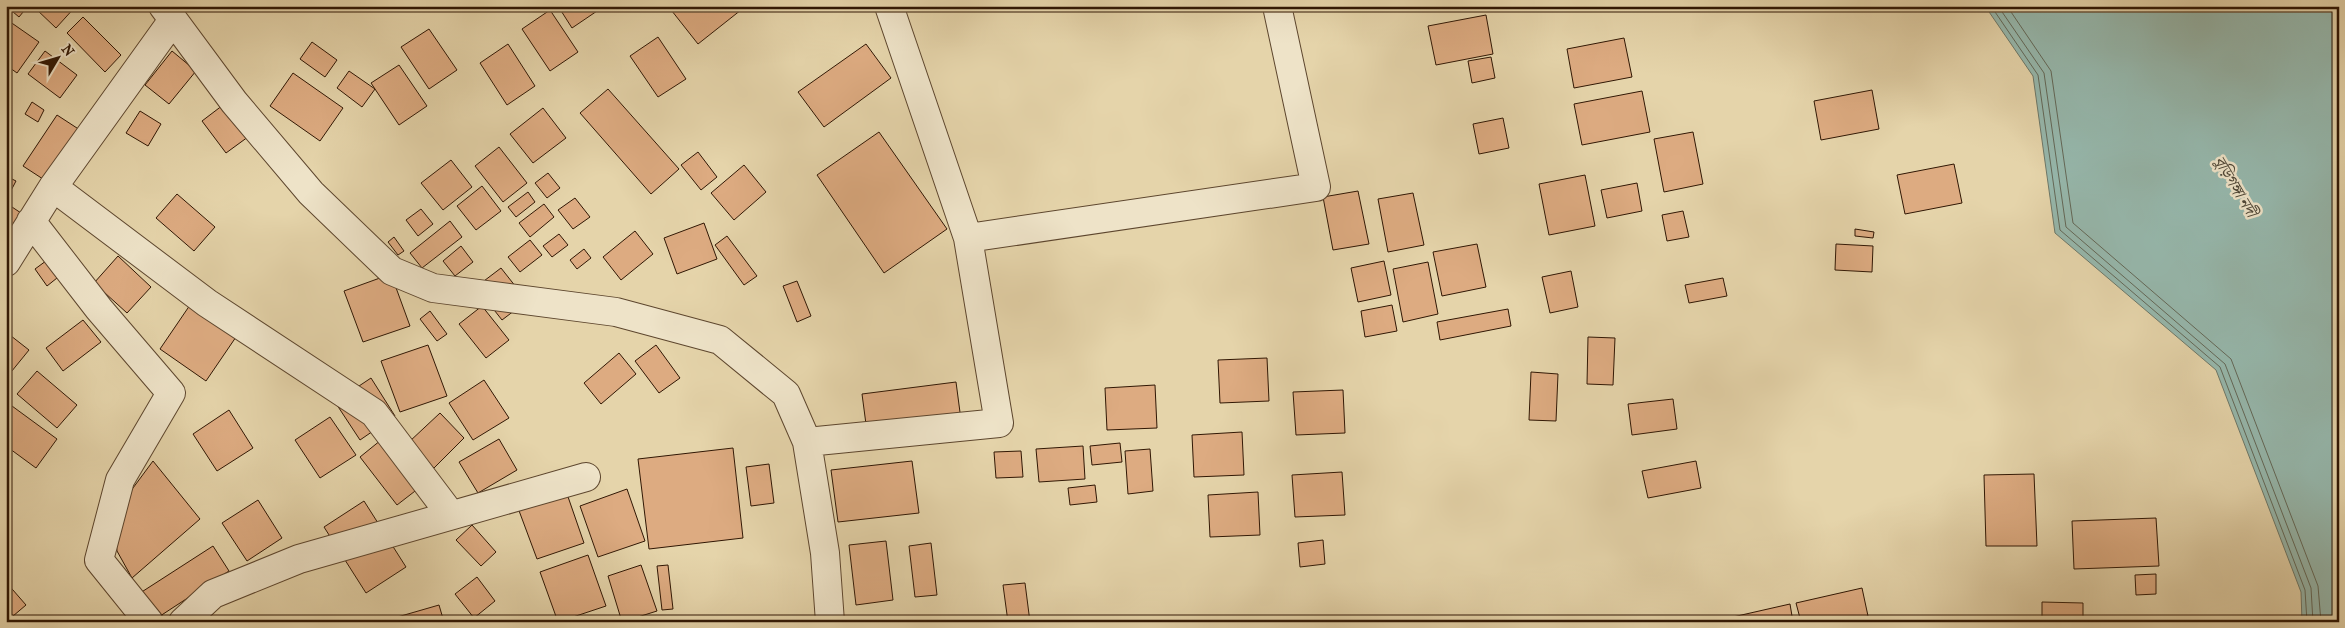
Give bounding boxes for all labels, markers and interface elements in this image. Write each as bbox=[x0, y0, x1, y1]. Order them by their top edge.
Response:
north arrow bbox=[32, 32, 82, 82]
text: N bbox=[58, 41, 78, 60]
water label: বুড়িগঙ্গা নদী bbox=[2210, 152, 2262, 222]

